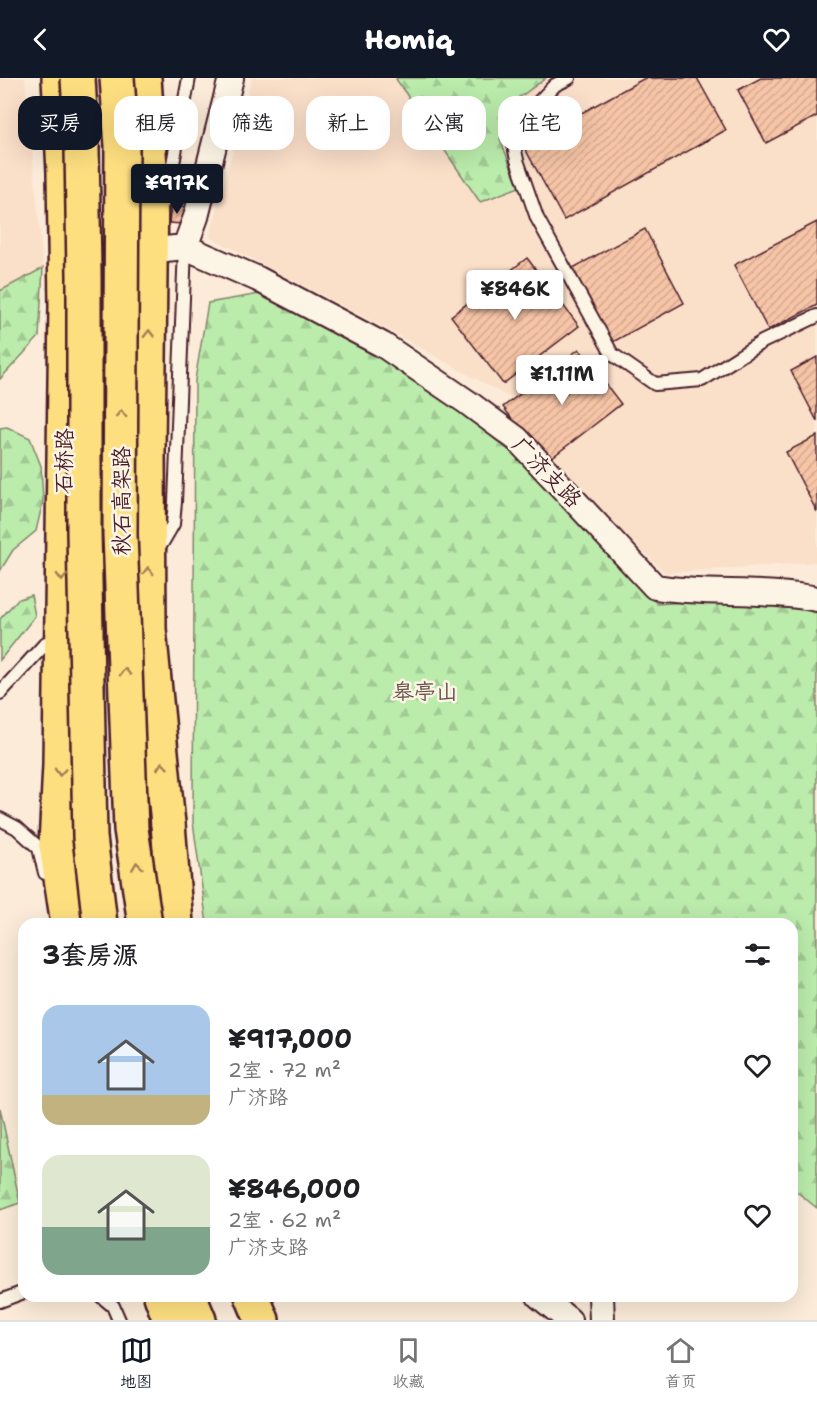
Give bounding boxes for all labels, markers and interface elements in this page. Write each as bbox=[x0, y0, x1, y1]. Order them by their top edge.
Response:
text: Homiq bbox=[364, 21, 453, 58]
icon: back bbox=[24, 23, 57, 56]
icon: heart bbox=[760, 23, 793, 56]
chip: 买房 bbox=[18, 96, 102, 150]
chip: 租房 bbox=[114, 96, 198, 150]
chip: 筛选 bbox=[210, 96, 294, 150]
chip: 新上 bbox=[306, 96, 390, 150]
chip: 公寓 bbox=[402, 96, 486, 150]
chip: 住宅 bbox=[498, 96, 582, 150]
pin: ¥917K bbox=[135, 164, 219, 215]
text: ¥917K bbox=[145, 170, 209, 196]
pin: ¥846K bbox=[473, 270, 557, 321]
text: ¥846K bbox=[480, 276, 550, 302]
one-way arrow bbox=[143, 330, 155, 339]
pin: ¥1.11M bbox=[513, 355, 611, 406]
text: ¥1.11M bbox=[530, 361, 594, 387]
one-way arrow bbox=[115, 409, 127, 418]
street label: 石桥路 bbox=[49, 428, 79, 494]
street label: 广济支路 bbox=[506, 430, 588, 514]
street label: 秋石高架路 bbox=[107, 446, 136, 556]
one-way arrow bbox=[142, 567, 154, 576]
one-way arrow bbox=[56, 573, 69, 582]
one-way arrow bbox=[119, 667, 132, 676]
park label: 皋亭山 bbox=[392, 677, 458, 706]
one-way arrow bbox=[156, 761, 169, 770]
one-way arrow bbox=[53, 768, 66, 777]
one-way arrow bbox=[131, 861, 143, 871]
text: 3套房源 bbox=[42, 937, 138, 972]
icon: filters bbox=[741, 938, 774, 971]
text: ¥917,000 bbox=[228, 1021, 352, 1056]
icon: home bbox=[90, 1029, 162, 1101]
icon: heart bbox=[741, 1049, 774, 1082]
text: 2室 · 72 m² bbox=[228, 1057, 341, 1083]
text: 广济路 bbox=[228, 1084, 288, 1110]
text: ¥846,000 bbox=[228, 1171, 361, 1206]
icon: home bbox=[90, 1179, 162, 1251]
icon: heart bbox=[741, 1199, 774, 1232]
text: 2室 · 62 m² bbox=[228, 1207, 341, 1233]
text: 广济支路 bbox=[228, 1234, 308, 1260]
tab: 地图 bbox=[120, 1334, 153, 1392]
tab: 收藏 bbox=[392, 1334, 425, 1392]
tab: 首页 bbox=[664, 1334, 697, 1392]

